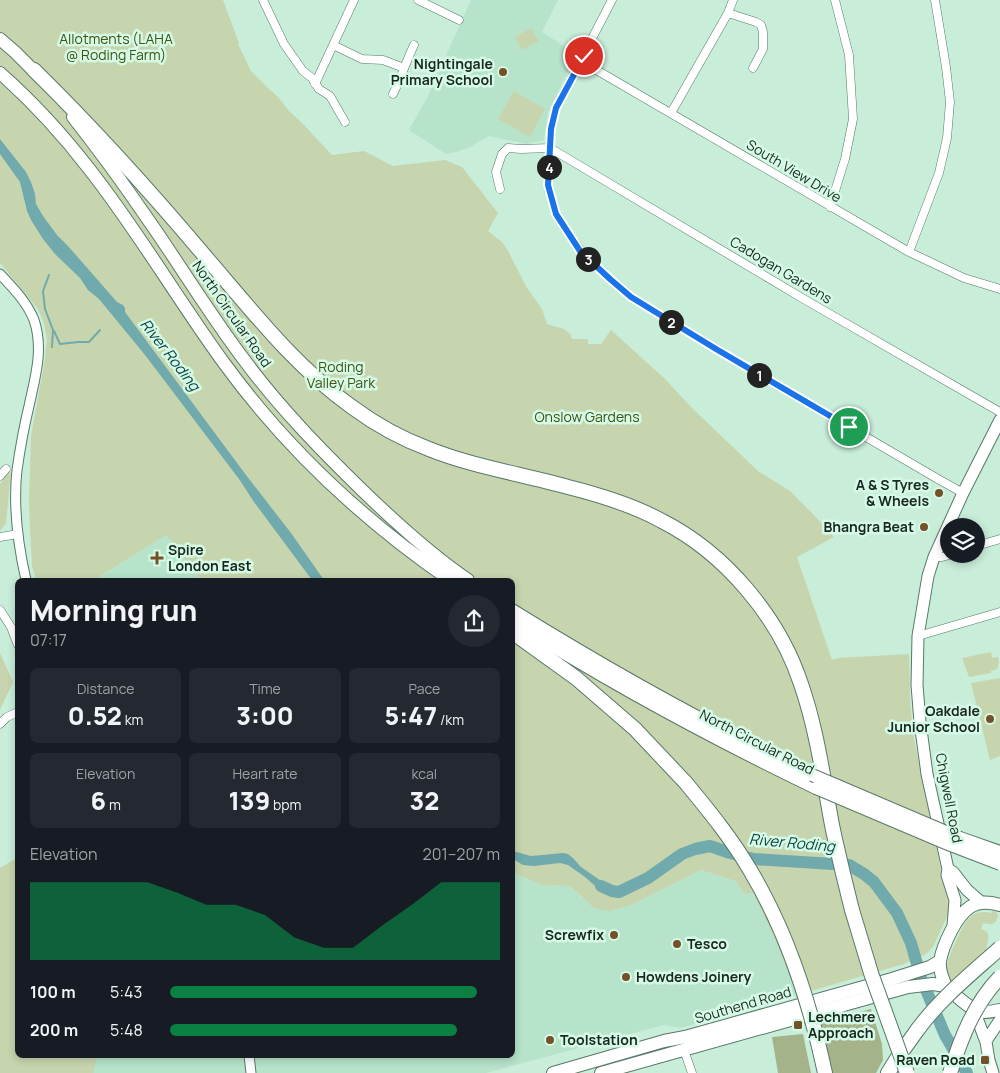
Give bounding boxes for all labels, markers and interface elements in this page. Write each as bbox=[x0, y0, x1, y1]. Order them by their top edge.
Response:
park label: Allotments (LAHA @ Roding Farm) bbox=[59, 29, 173, 64]
pin bbox=[563, 35, 605, 77]
icon: check bbox=[570, 42, 598, 70]
place label: Nightingale Primary School bbox=[391, 54, 493, 89]
marker: Nightingale Primary School bbox=[497, 66, 509, 78]
street label: South View Drive bbox=[743, 135, 845, 206]
pin: 4 bbox=[536, 154, 562, 180]
text: 4 bbox=[545, 158, 554, 177]
street label: Cadogan Gardens bbox=[727, 232, 836, 308]
pin: 3 bbox=[576, 246, 600, 272]
text: 3 bbox=[584, 250, 593, 269]
street label: North Circular Road bbox=[189, 257, 276, 371]
pin: 2 bbox=[658, 310, 684, 334]
text: 2 bbox=[667, 313, 676, 332]
water label: River Roding bbox=[136, 314, 206, 396]
park label: Roding Valley Park bbox=[307, 357, 376, 392]
pin: 1 bbox=[746, 362, 772, 388]
text: 1 bbox=[756, 366, 763, 385]
pin bbox=[828, 406, 870, 448]
park label: Onslow Gardens bbox=[534, 407, 640, 426]
icon: arrive bbox=[835, 413, 863, 441]
place label: A & S Tyres & Wheels bbox=[856, 475, 929, 510]
marker: A & S Tyres & Wheels bbox=[933, 487, 945, 499]
place label: Bhangra Beat bbox=[823, 517, 914, 536]
map controls bbox=[940, 518, 985, 563]
button: layers bbox=[940, 518, 985, 563]
marker: Bhangra Beat bbox=[918, 521, 930, 533]
place label: Spire London East bbox=[168, 540, 252, 575]
marker: Spire London East bbox=[150, 551, 164, 565]
text: Morning run bbox=[30, 591, 197, 629]
button: share bbox=[448, 595, 500, 647]
text: 07:17 bbox=[30, 629, 67, 651]
text: Distance bbox=[77, 679, 134, 698]
text: Time bbox=[249, 679, 281, 698]
text: Pace bbox=[409, 679, 440, 698]
text: 0.52 bbox=[68, 698, 122, 733]
text: 3:00 bbox=[236, 698, 294, 733]
text: 5:47 bbox=[384, 698, 437, 733]
place label: Oakdale Junior School bbox=[887, 701, 980, 736]
street label: North Circular Road bbox=[697, 704, 818, 779]
text: km bbox=[122, 710, 144, 729]
text: /km bbox=[437, 710, 464, 729]
marker: Oakdale Junior School bbox=[984, 713, 996, 725]
street label: Chigwell Road bbox=[931, 751, 968, 844]
text: Elevation bbox=[76, 764, 135, 783]
text: Heart rate bbox=[233, 764, 297, 783]
text: kcal bbox=[412, 764, 437, 783]
text: 6 bbox=[91, 783, 106, 818]
text: 139 bbox=[229, 783, 270, 818]
text: 32 bbox=[409, 783, 439, 818]
text: m bbox=[106, 795, 121, 814]
text: bpm bbox=[270, 795, 301, 814]
water label: River Roding bbox=[748, 828, 837, 857]
text: Elevation bbox=[30, 843, 98, 865]
text: 201–207 m bbox=[423, 843, 500, 865]
place label: Screwfix bbox=[545, 925, 604, 944]
marker: Screwfix bbox=[608, 929, 620, 941]
place label: Tesco bbox=[687, 934, 727, 953]
marker: Tesco bbox=[671, 938, 683, 950]
place label: Howdens Joinery bbox=[636, 967, 751, 986]
marker: Howdens Joinery bbox=[620, 971, 632, 983]
text: 100 m bbox=[30, 981, 76, 1003]
text: 5:43 bbox=[110, 981, 142, 1003]
street label: Southend Road bbox=[692, 982, 793, 1027]
place label: Lechmere Approach bbox=[808, 1007, 875, 1042]
text: 200 m bbox=[30, 1019, 78, 1041]
text: 5:48 bbox=[110, 1019, 143, 1041]
marker: Lechmere Approach bbox=[792, 1019, 804, 1031]
place label: Toolstation bbox=[560, 1030, 638, 1049]
marker: Toolstation bbox=[544, 1034, 556, 1046]
place label: Raven Road bbox=[896, 1050, 975, 1069]
marker: Raven Road bbox=[979, 1054, 991, 1066]

